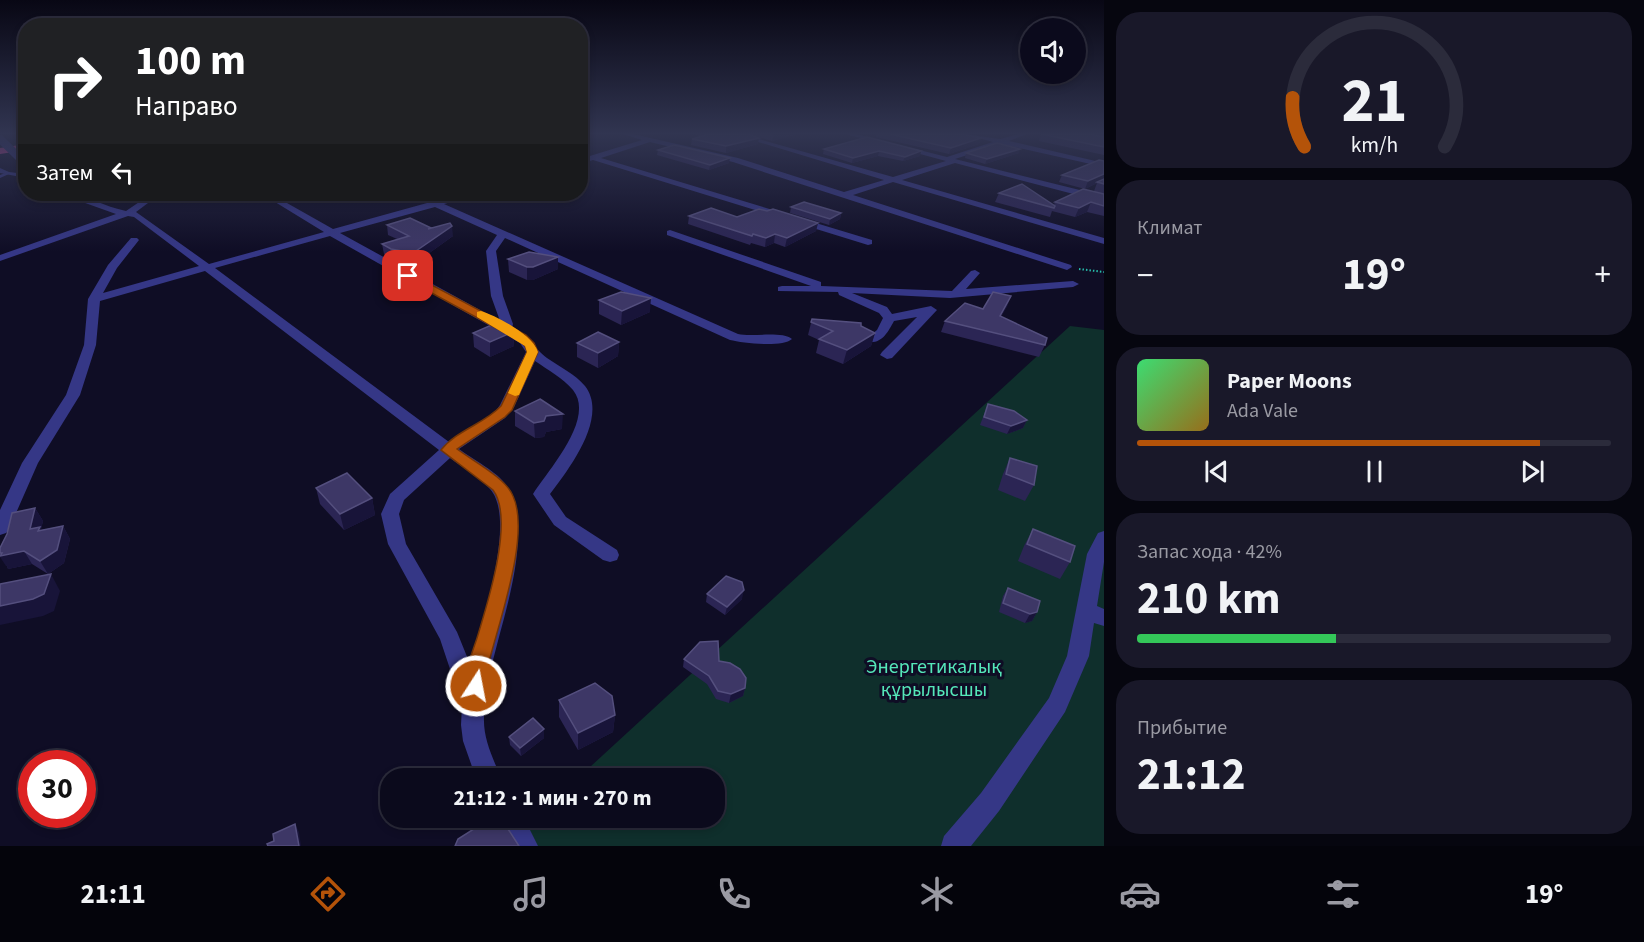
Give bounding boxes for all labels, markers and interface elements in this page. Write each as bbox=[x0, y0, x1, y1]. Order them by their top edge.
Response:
map controls bbox=[1020, 18, 1086, 84]
button: sound bbox=[1020, 18, 1086, 84]
text: 100 m bbox=[135, 31, 246, 91]
icon: right bbox=[36, 42, 114, 120]
text: 21 bbox=[1341, 57, 1407, 146]
text: Направо bbox=[135, 87, 238, 126]
text: km/h bbox=[1350, 130, 1398, 161]
icon: left bbox=[106, 156, 139, 189]
text: Затем bbox=[36, 157, 94, 189]
text: Климат bbox=[1137, 214, 1203, 242]
text: 19° bbox=[1342, 243, 1406, 307]
pin bbox=[382, 250, 433, 301]
text: − bbox=[1137, 252, 1153, 299]
text: + bbox=[1595, 252, 1611, 299]
icon: arrive bbox=[391, 259, 424, 292]
text: Paper Moons bbox=[1227, 365, 1352, 397]
text: Ada Vale bbox=[1227, 397, 1298, 425]
icon: previous bbox=[1200, 455, 1233, 488]
icon: pause bbox=[1358, 455, 1391, 488]
icon: next bbox=[1516, 455, 1549, 488]
text: Запас хода · 42% bbox=[1137, 538, 1282, 566]
text: 210 km bbox=[1137, 567, 1281, 631]
park label: Энергетикалық құрылысшы bbox=[866, 653, 1002, 704]
position arrow bbox=[444, 654, 508, 718]
text: Прибытие bbox=[1137, 714, 1227, 742]
text: 21:12 bbox=[1137, 743, 1246, 807]
speed limit sign: 30 bbox=[18, 750, 96, 828]
text: 21:12 · 1 мин · 270 m bbox=[453, 782, 652, 814]
icon: directions bbox=[307, 873, 349, 915]
icon: music bbox=[510, 873, 552, 915]
icon: phone bbox=[713, 873, 755, 915]
icon: climate bbox=[916, 873, 958, 915]
icon: car bbox=[1119, 873, 1161, 915]
icon: filters bbox=[1322, 873, 1364, 915]
text: 21:11 bbox=[81, 875, 146, 914]
text: 19° bbox=[1525, 875, 1563, 914]

